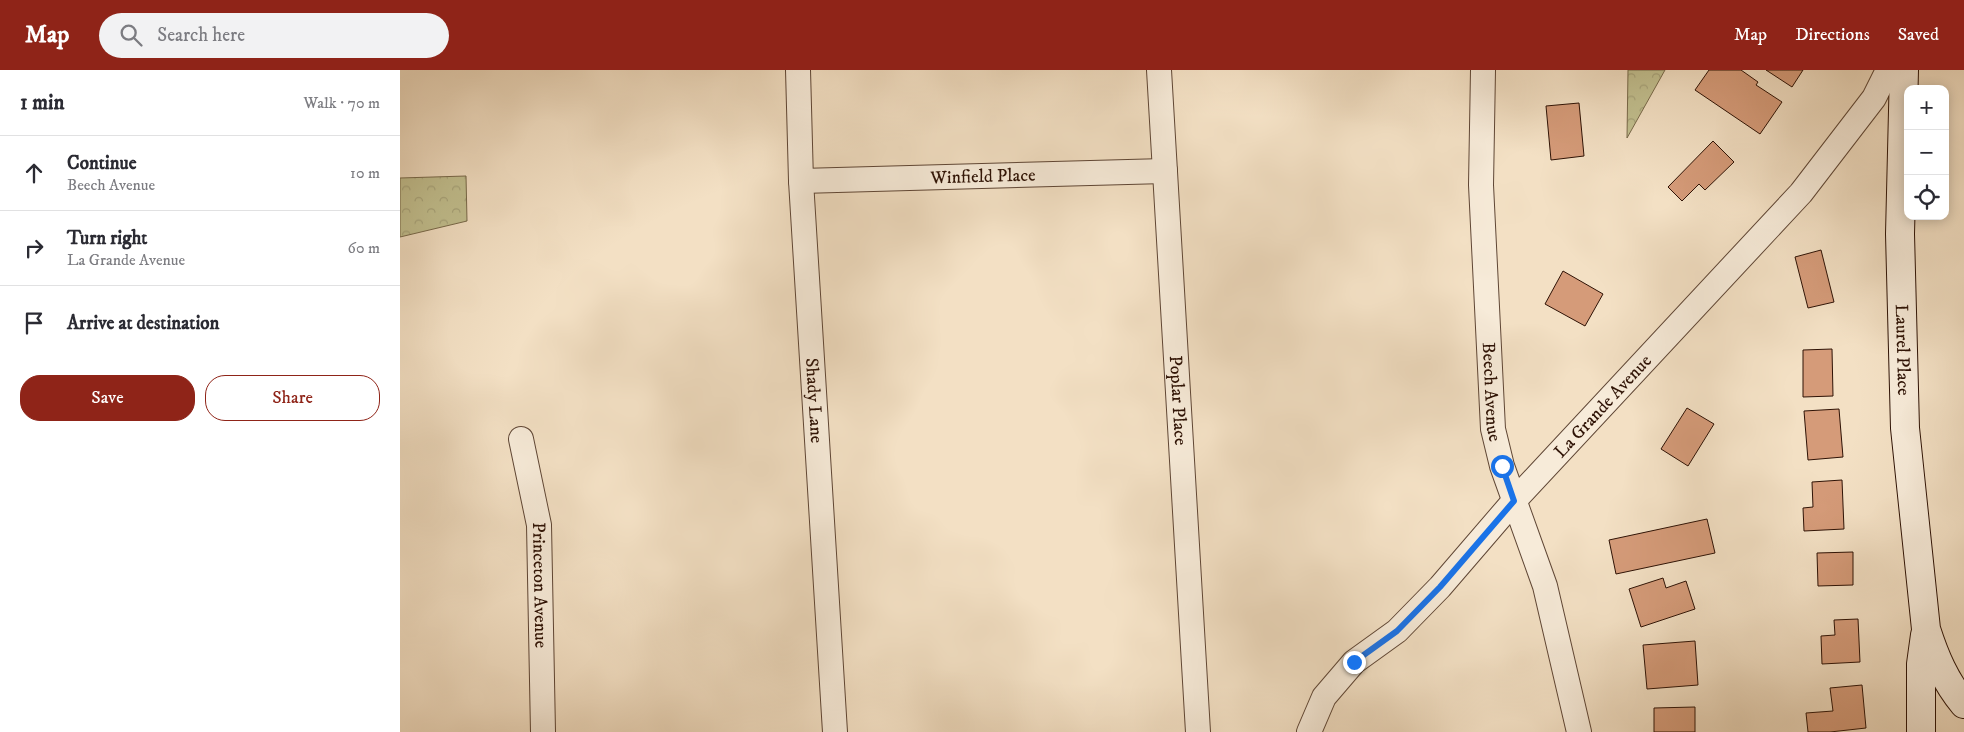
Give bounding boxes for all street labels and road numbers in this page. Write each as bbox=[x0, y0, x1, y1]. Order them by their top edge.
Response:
street label: Winfield Place bbox=[929, 165, 1036, 189]
street label: Laurel Place bbox=[1890, 304, 1914, 396]
street label: Beech Avenue bbox=[1477, 342, 1506, 444]
street label: La Grande Avenue bbox=[1550, 351, 1657, 463]
street label: Poplar Place bbox=[1164, 355, 1191, 446]
street label: Shady Lane bbox=[800, 357, 827, 444]
street label: Princeton Avenue bbox=[527, 522, 551, 648]

